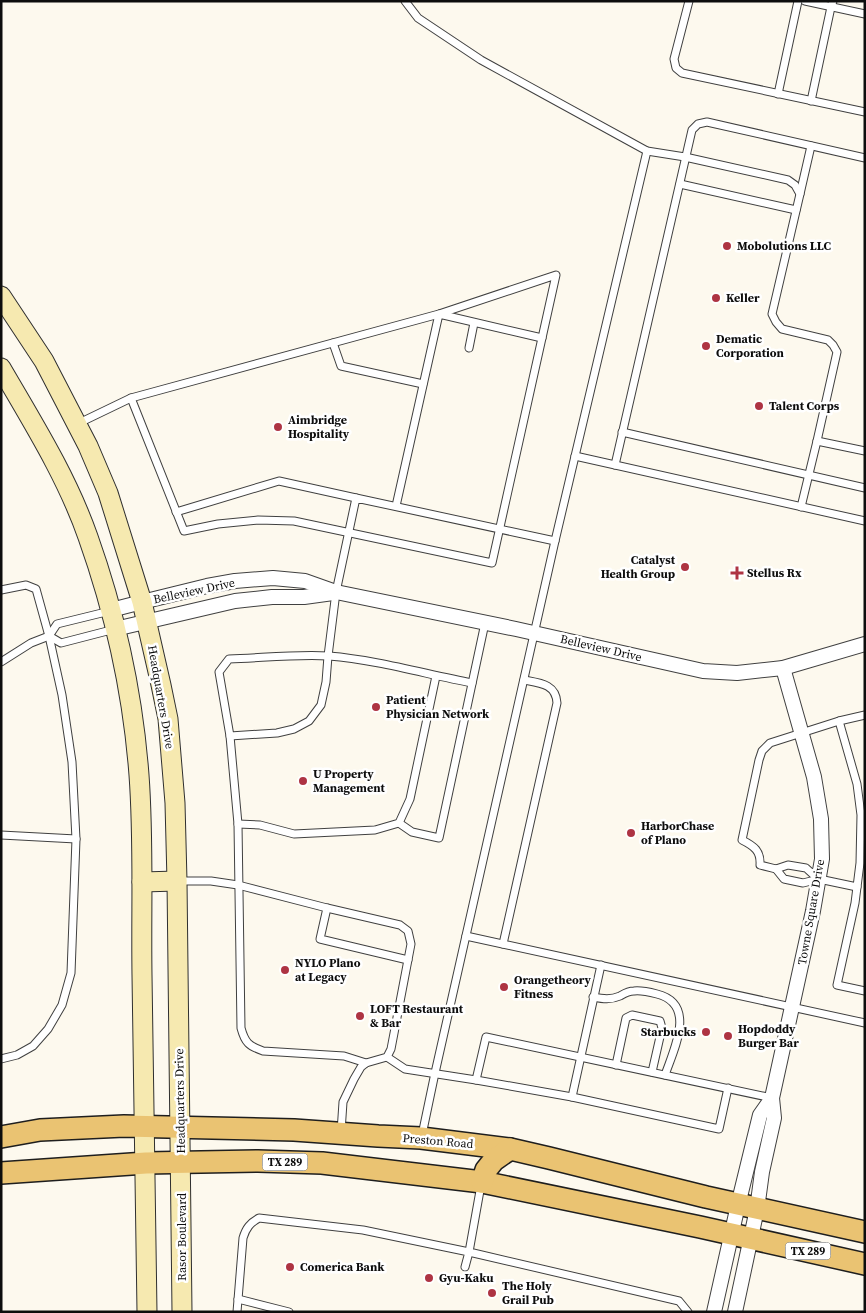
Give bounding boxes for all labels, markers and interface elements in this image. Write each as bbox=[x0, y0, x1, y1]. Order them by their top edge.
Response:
place label: Mobolutions LLC bbox=[737, 238, 831, 254]
marker: Mobolutions LLC bbox=[721, 240, 733, 252]
place label: Keller bbox=[726, 290, 760, 306]
marker: Keller bbox=[710, 292, 722, 304]
place label: Dematic Corporation bbox=[716, 331, 785, 361]
marker: Dematic Corporation bbox=[700, 340, 712, 352]
place label: Talent Corps bbox=[769, 398, 840, 414]
marker: Talent Corps bbox=[753, 400, 765, 412]
place label: Aimbridge Hospitality bbox=[288, 412, 350, 442]
marker: Aimbridge Hospitality bbox=[272, 421, 284, 433]
place label: Catalyst Health Group bbox=[601, 552, 676, 582]
marker: Catalyst Health Group bbox=[679, 561, 691, 573]
place label: Stellus Rx bbox=[747, 565, 802, 581]
marker: Stellus Rx bbox=[731, 567, 743, 579]
street label: Belleview Drive bbox=[152, 575, 236, 607]
street label: Belleview Drive bbox=[559, 631, 643, 665]
street label: Headquarters Drive bbox=[144, 644, 178, 750]
place label: Patient Physician Network bbox=[386, 692, 490, 722]
marker: Patient Physician Network bbox=[370, 701, 382, 713]
place label: U Property Management bbox=[313, 766, 385, 796]
marker: U Property Management bbox=[297, 775, 309, 787]
place label: HarborChase of Plano bbox=[641, 818, 714, 848]
marker: HarborChase of Plano bbox=[625, 827, 637, 839]
street label: Towne Square Drive bbox=[794, 858, 828, 966]
place label: NYLO Plano at Legacy bbox=[295, 955, 361, 985]
marker: NYLO Plano at Legacy bbox=[279, 964, 291, 976]
place label: Orangetheory Fitness bbox=[514, 972, 592, 1002]
marker: Orangetheory Fitness bbox=[498, 981, 510, 993]
place label: LOFT Restaurant & Bar bbox=[370, 1001, 464, 1031]
marker: LOFT Restaurant & Bar bbox=[354, 1010, 366, 1022]
place label: Hopdoddy Burger Bar bbox=[738, 1021, 799, 1051]
place label: Starbucks bbox=[641, 1024, 697, 1040]
marker: Starbucks bbox=[700, 1026, 712, 1038]
marker: Hopdoddy Burger Bar bbox=[722, 1030, 734, 1042]
street label: Headquarters Drive bbox=[171, 1048, 189, 1154]
street label: Preston Road bbox=[402, 1130, 474, 1152]
road number: TX 289 bbox=[262, 1154, 308, 1170]
street label: Rasor Boulevard bbox=[174, 1193, 190, 1281]
road number: TX 289 bbox=[786, 1242, 830, 1260]
place label: Comerica Bank bbox=[300, 1259, 385, 1275]
marker: Comerica Bank bbox=[284, 1261, 296, 1273]
place label: Gyu-Kaku bbox=[439, 1270, 494, 1286]
marker: Gyu-Kaku bbox=[423, 1272, 435, 1284]
place label: The Holy Grail Pub bbox=[502, 1278, 554, 1308]
marker: The Holy Grail Pub bbox=[486, 1287, 498, 1299]

